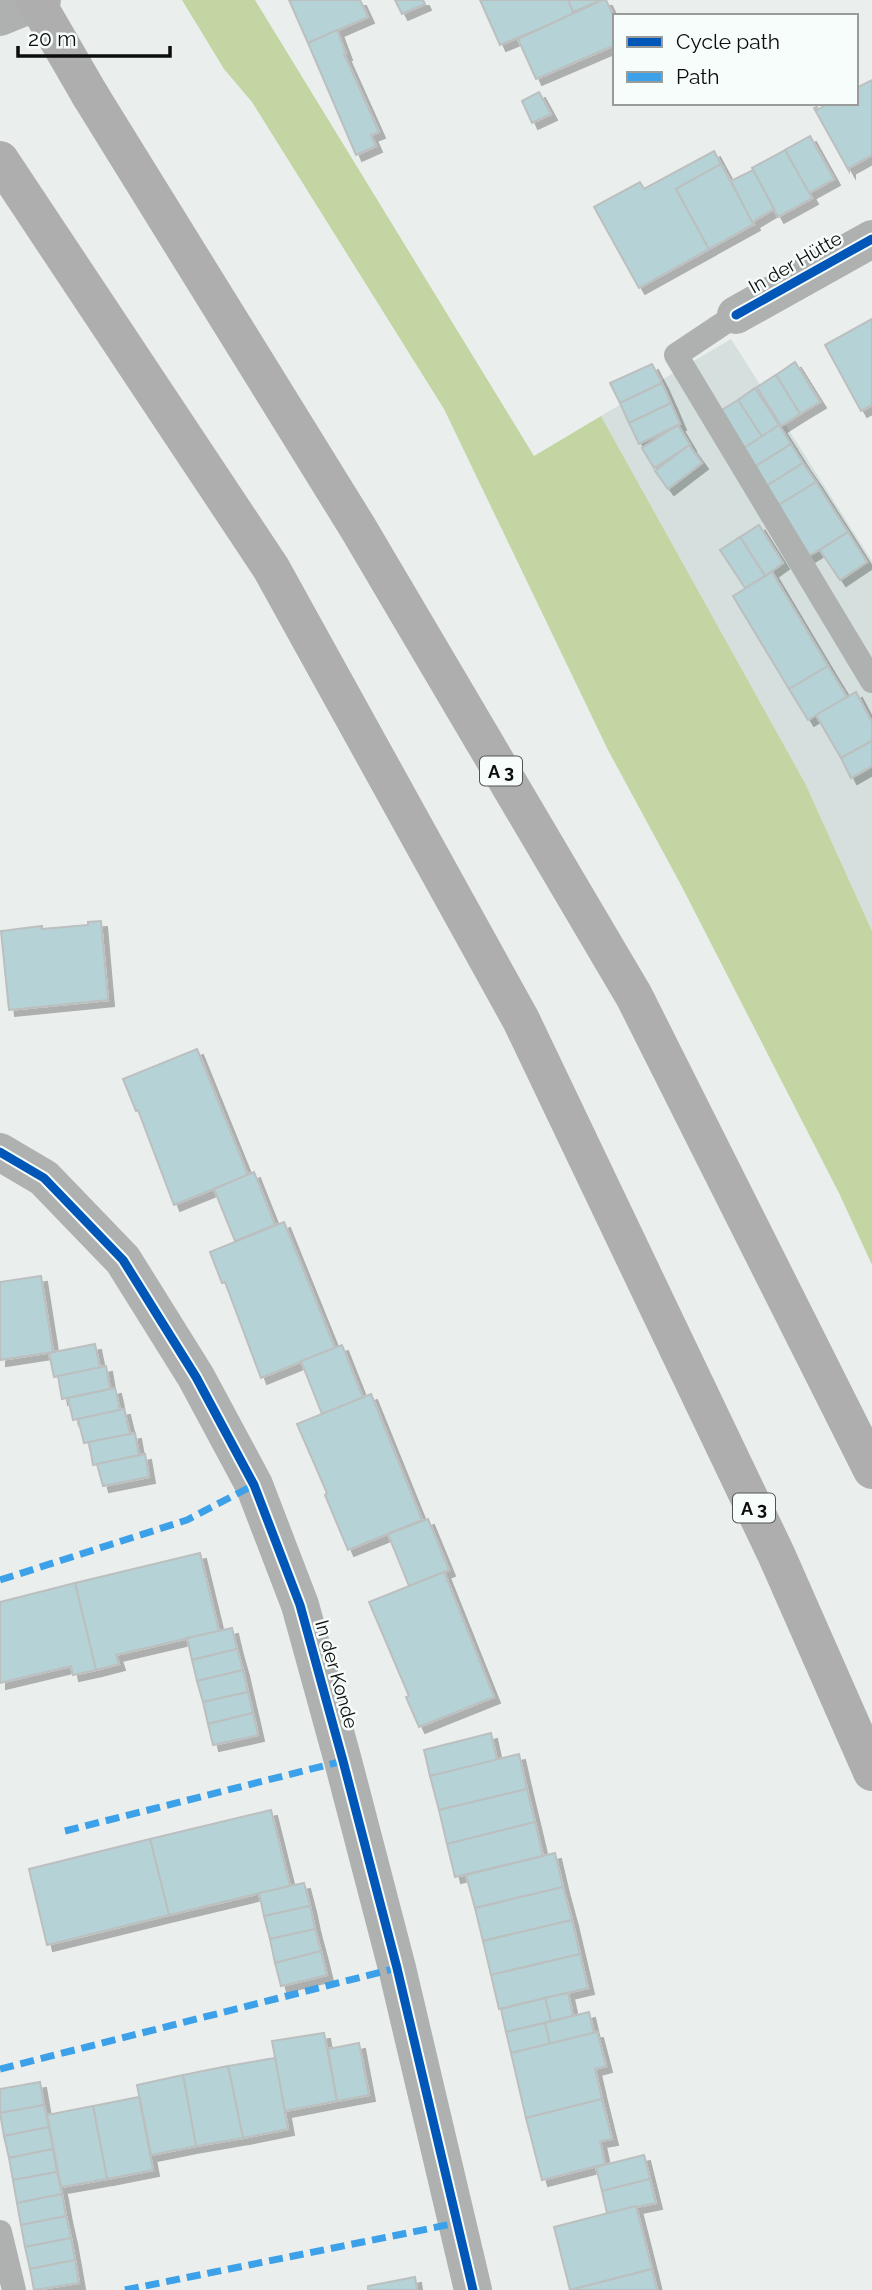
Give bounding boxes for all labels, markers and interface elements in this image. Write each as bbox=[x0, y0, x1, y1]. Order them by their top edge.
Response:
scale bar bbox=[18, 14, 170, 58]
legend bbox=[613, 14, 858, 105]
text: 20 m bbox=[28, 26, 76, 51]
text: Cycle path bbox=[676, 29, 780, 54]
text: Path bbox=[676, 64, 720, 89]
street label: In der Hütte bbox=[745, 227, 845, 297]
road number: A 3 bbox=[480, 756, 522, 786]
road number: A 3 bbox=[733, 1493, 775, 1522]
street label: In der Konde bbox=[311, 1617, 363, 1731]

